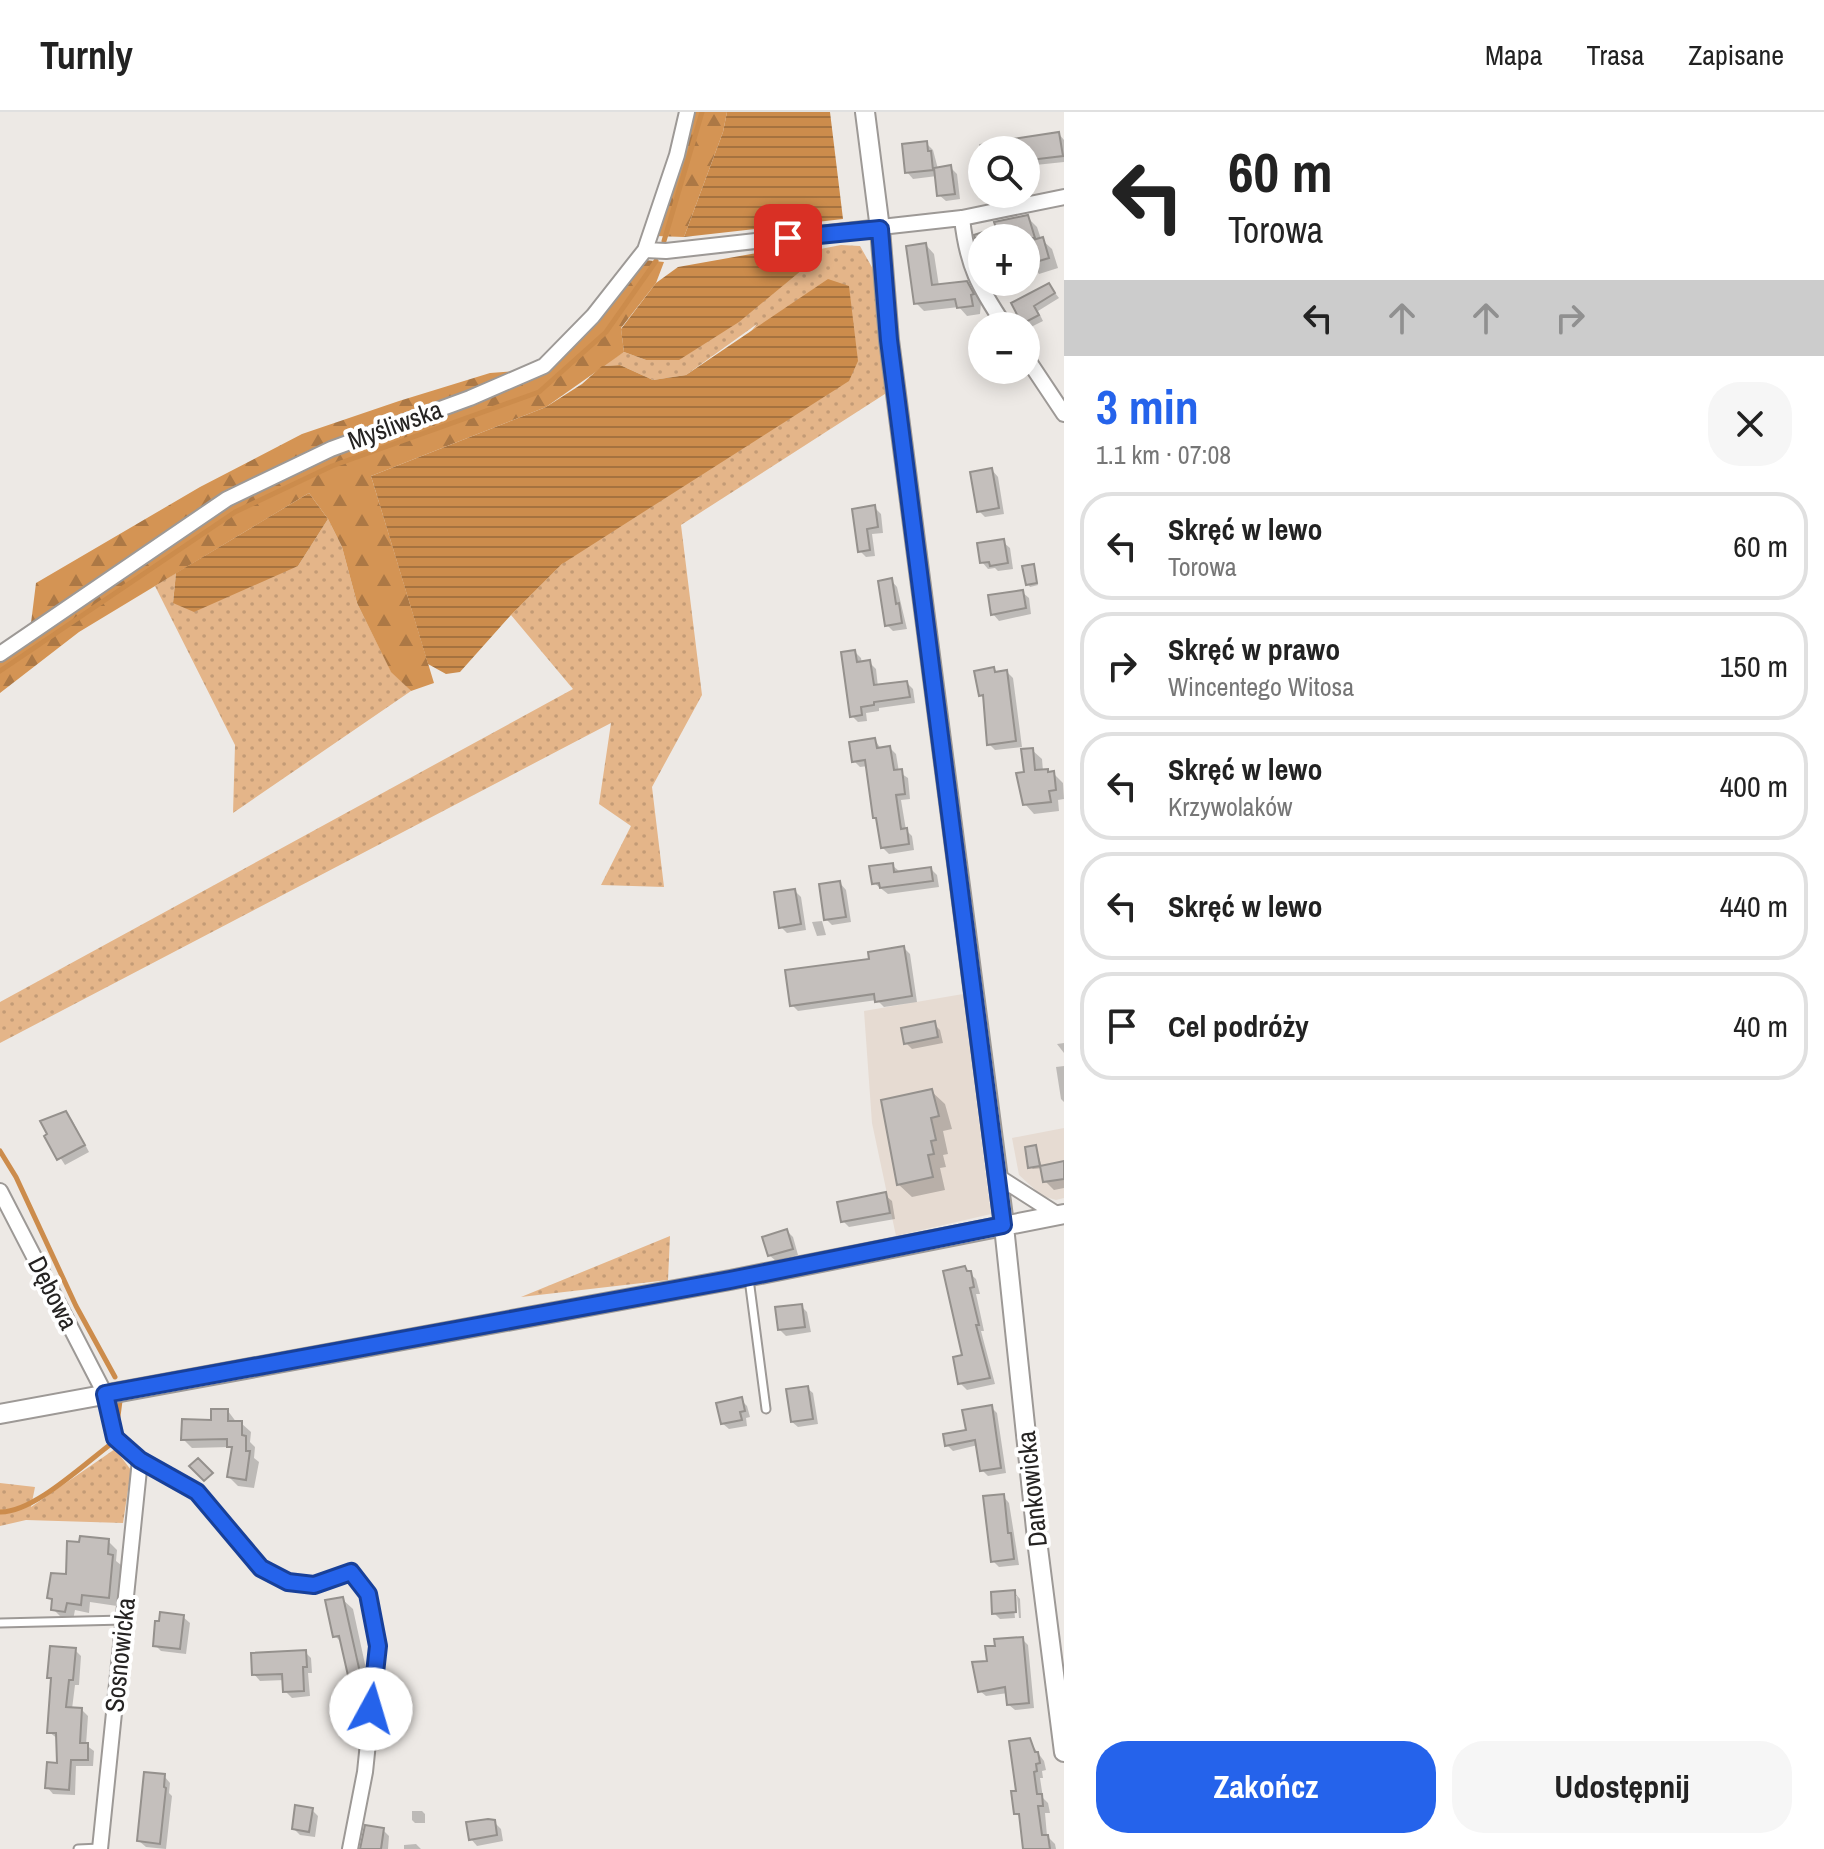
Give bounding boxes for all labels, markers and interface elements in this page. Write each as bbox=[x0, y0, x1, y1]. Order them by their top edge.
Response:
text: Turnly bbox=[40, 30, 133, 81]
text: Mapa bbox=[1485, 36, 1542, 74]
text: Trasa bbox=[1586, 36, 1644, 74]
text: Zapisane bbox=[1688, 36, 1784, 74]
text: 60 m bbox=[1228, 134, 1333, 209]
map controls bbox=[968, 136, 1040, 384]
button: search bbox=[968, 136, 1040, 208]
icon: left bbox=[1096, 144, 1200, 248]
pin bbox=[754, 204, 822, 272]
text: Torowa bbox=[1228, 206, 1323, 254]
icon: arrive bbox=[766, 216, 810, 260]
button: + bbox=[968, 224, 1040, 296]
icon: left bbox=[1296, 296, 1340, 340]
icon: ahead bbox=[1380, 296, 1424, 340]
icon: ahead bbox=[1464, 296, 1508, 340]
icon: right bbox=[1548, 296, 1592, 340]
button: − bbox=[968, 312, 1040, 384]
text: 3 min bbox=[1096, 374, 1199, 439]
button: close bbox=[1708, 382, 1792, 466]
street label: Myśliwska bbox=[343, 391, 447, 458]
text: 1.1 km · 07:08 bbox=[1096, 437, 1231, 472]
text: Skręć w lewo bbox=[1168, 509, 1323, 549]
icon: left bbox=[1100, 524, 1144, 568]
text: 60 m bbox=[1733, 526, 1788, 566]
text: Torowa bbox=[1168, 549, 1237, 584]
text: Skręć w prawo bbox=[1168, 629, 1340, 669]
icon: right bbox=[1100, 644, 1144, 688]
text: 150 m bbox=[1720, 646, 1788, 686]
text: Wincentego Witosa bbox=[1168, 669, 1354, 704]
text: Skręć w lewo bbox=[1168, 749, 1323, 789]
icon: left bbox=[1100, 764, 1144, 808]
text: 400 m bbox=[1720, 766, 1788, 806]
text: Krzywolaków bbox=[1168, 789, 1292, 824]
icon: left bbox=[1100, 884, 1144, 928]
text: Skręć w lewo bbox=[1168, 886, 1323, 926]
text: 440 m bbox=[1720, 886, 1788, 926]
icon: arrive bbox=[1100, 1004, 1144, 1048]
text: Cel podróży bbox=[1168, 1006, 1309, 1046]
text: 40 m bbox=[1733, 1006, 1788, 1046]
street label: Dębowa bbox=[20, 1250, 87, 1336]
street label: Dankowicka bbox=[1008, 1429, 1055, 1549]
street label: Sosnowicka bbox=[96, 1596, 143, 1714]
position arrow bbox=[329, 1667, 413, 1751]
button: Zakończ bbox=[1096, 1741, 1436, 1833]
button: Udostępnij bbox=[1452, 1741, 1792, 1833]

